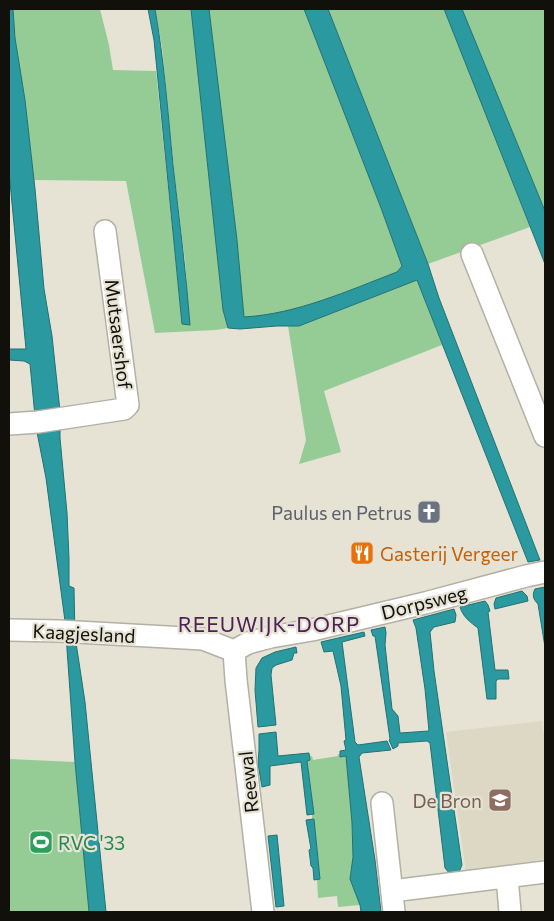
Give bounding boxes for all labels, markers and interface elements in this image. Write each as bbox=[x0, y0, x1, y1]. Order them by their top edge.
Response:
street label: Mutsaershof bbox=[101, 278, 137, 391]
church icon: Paulus en Petrus bbox=[416, 499, 442, 525]
place label: Paulus en Petrus bbox=[271, 501, 412, 524]
restaurant icon: Gasterij Vergeer bbox=[349, 540, 375, 566]
place label: Gasterij Vergeer bbox=[380, 542, 519, 565]
street label: Dorpsweg bbox=[379, 580, 469, 624]
district label: REEUWIJK-DORP bbox=[178, 611, 360, 636]
street label: Kaagjesland bbox=[32, 619, 136, 647]
street label: Reewal bbox=[233, 750, 263, 814]
school or university icon: De Bron bbox=[487, 787, 513, 813]
place label: De Bron bbox=[413, 789, 482, 812]
sports icon: RVC '33 bbox=[28, 829, 54, 855]
place label: RVC '33 bbox=[58, 831, 125, 854]

